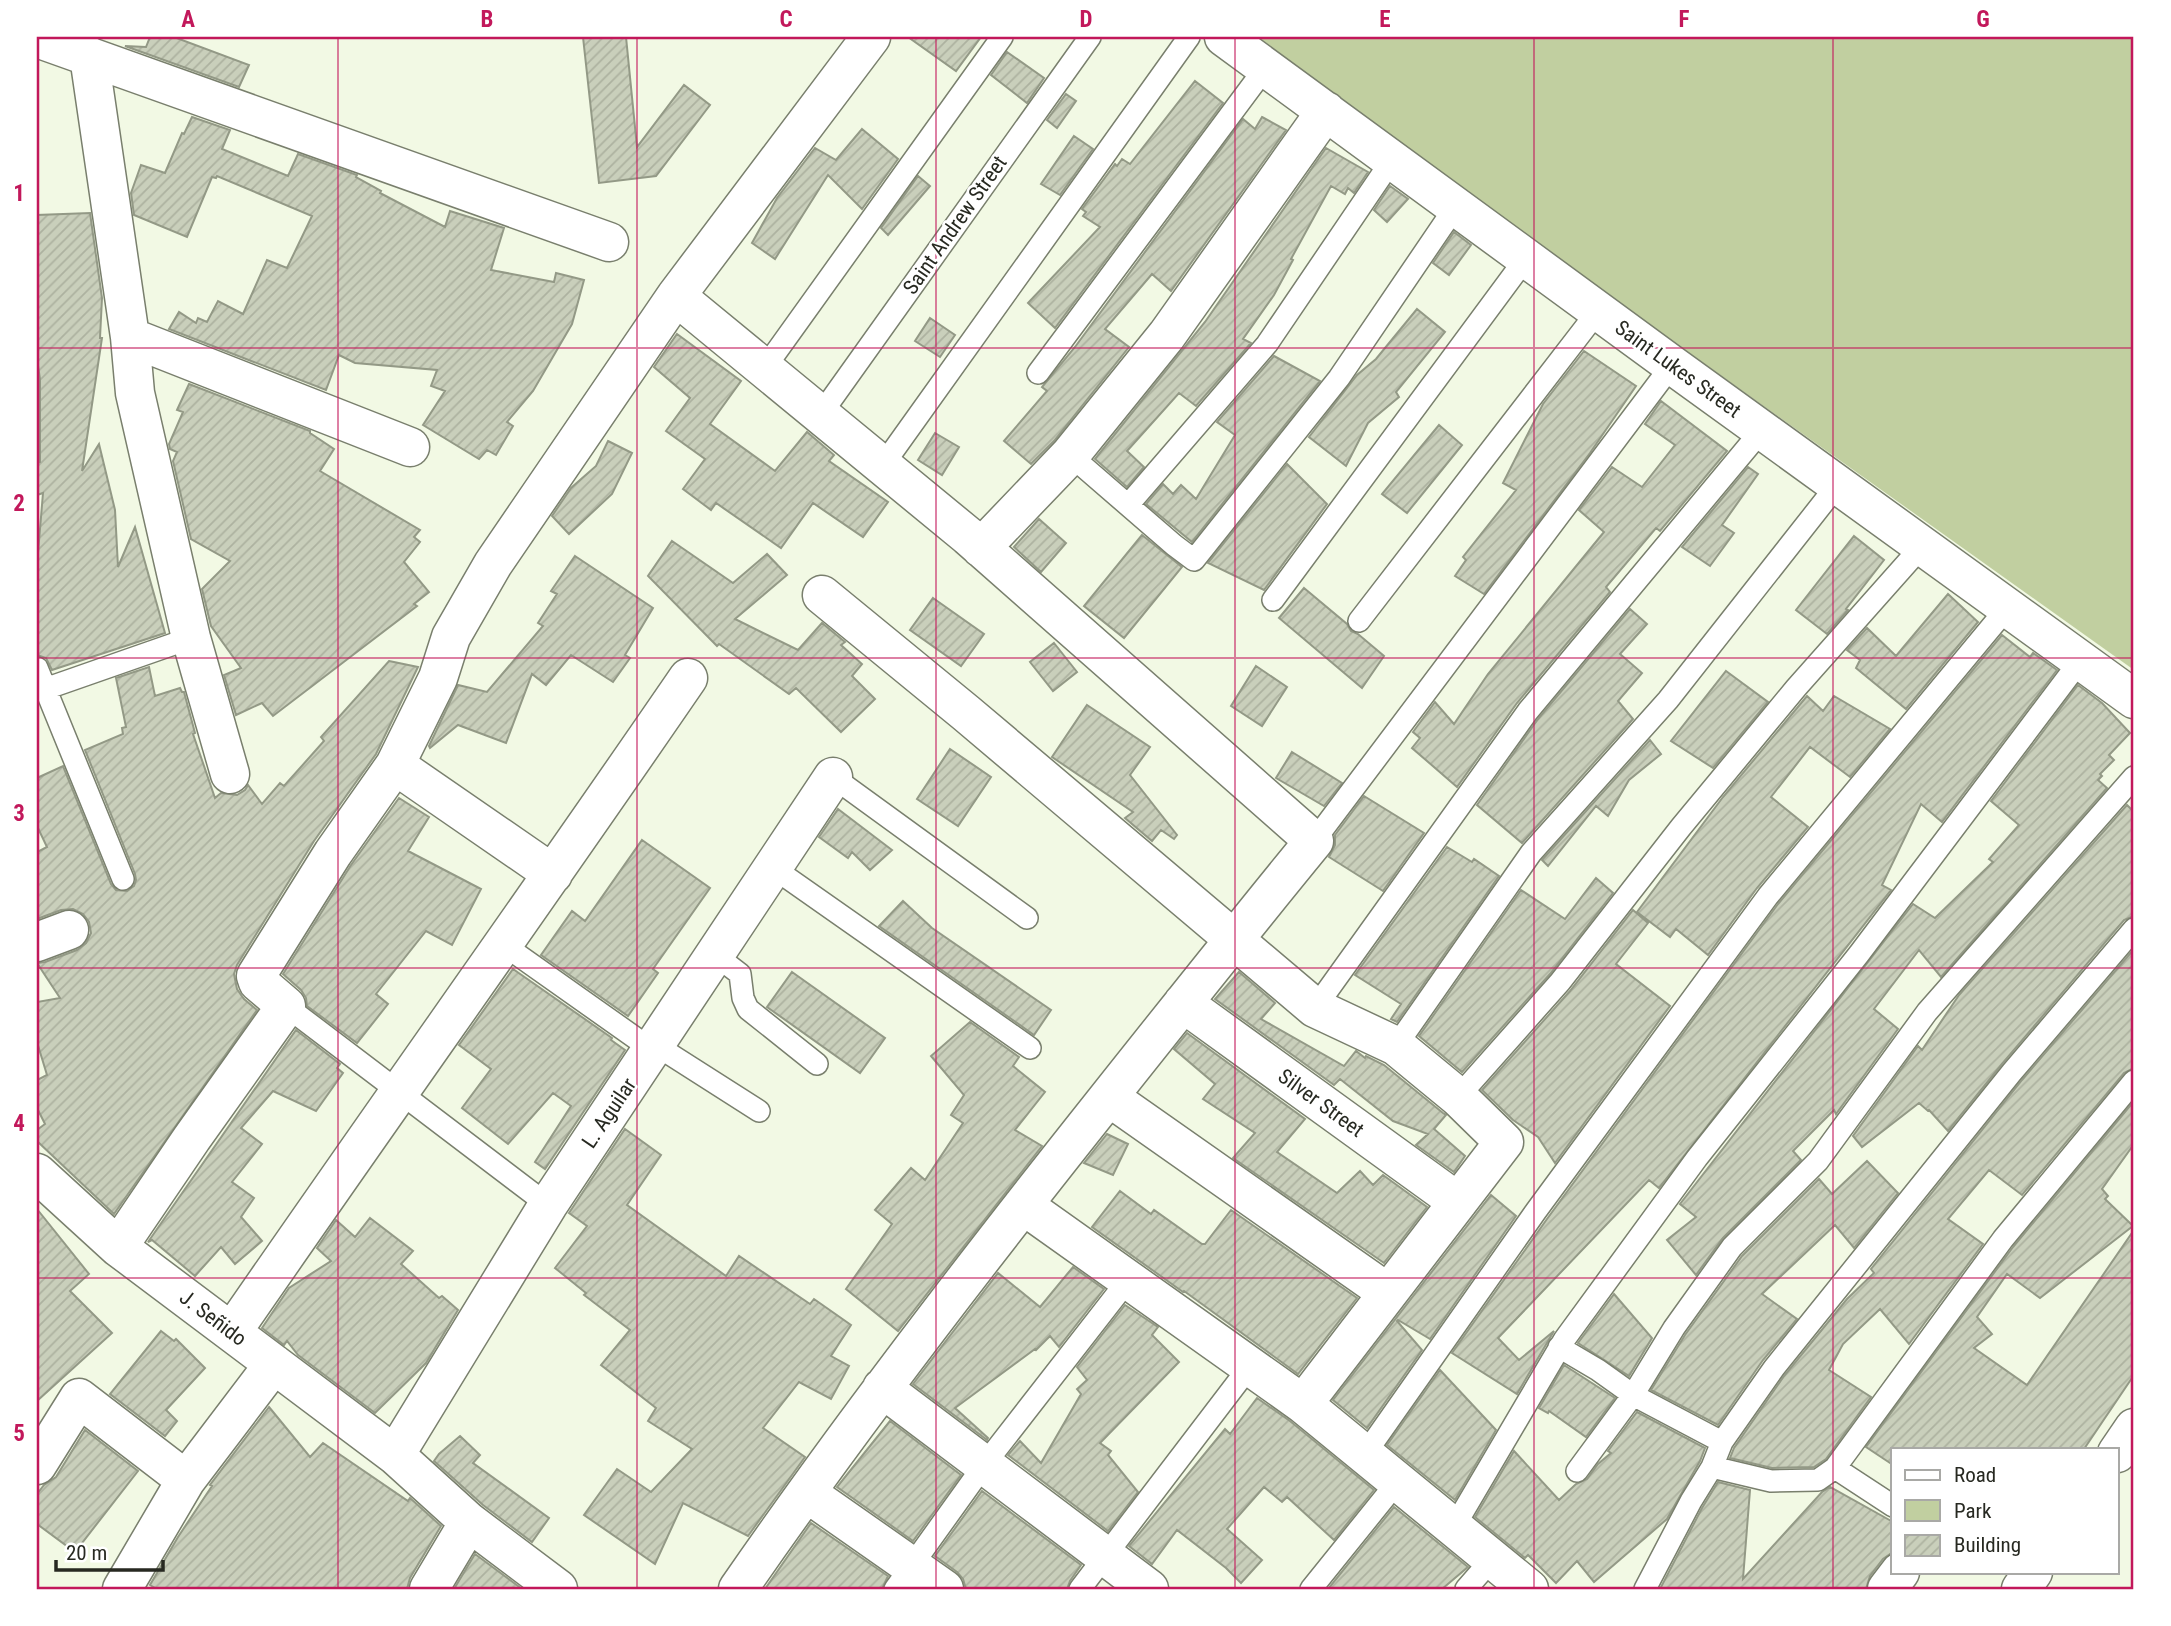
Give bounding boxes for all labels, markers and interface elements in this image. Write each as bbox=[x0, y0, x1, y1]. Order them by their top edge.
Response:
text: A bbox=[181, 6, 195, 33]
text: B bbox=[481, 6, 493, 33]
text: C bbox=[779, 6, 793, 33]
text: D bbox=[1080, 6, 1093, 33]
text: E bbox=[1379, 6, 1391, 33]
text: F bbox=[1679, 6, 1690, 33]
text: G bbox=[1976, 6, 1990, 33]
street label: Saint Andrew Street bbox=[898, 151, 1012, 299]
text: 1 bbox=[13, 180, 25, 207]
street label: Saint Lukes Street bbox=[1611, 315, 1745, 423]
text: 2 bbox=[13, 490, 25, 517]
text: 3 bbox=[13, 800, 25, 827]
street label: Silver Street bbox=[1274, 1064, 1368, 1142]
street label: L. Aguilar bbox=[577, 1074, 641, 1152]
text: 4 bbox=[13, 1110, 25, 1137]
street label: J. Señido bbox=[175, 1285, 251, 1351]
text: 5 bbox=[13, 1420, 25, 1447]
legend bbox=[1891, 1448, 2118, 1574]
text: Road bbox=[1954, 1463, 1996, 1487]
text: Park bbox=[1954, 1499, 1992, 1523]
scale bar bbox=[56, 1528, 163, 1572]
text: Building bbox=[1954, 1533, 2021, 1557]
text: 20 m bbox=[66, 1541, 107, 1565]

